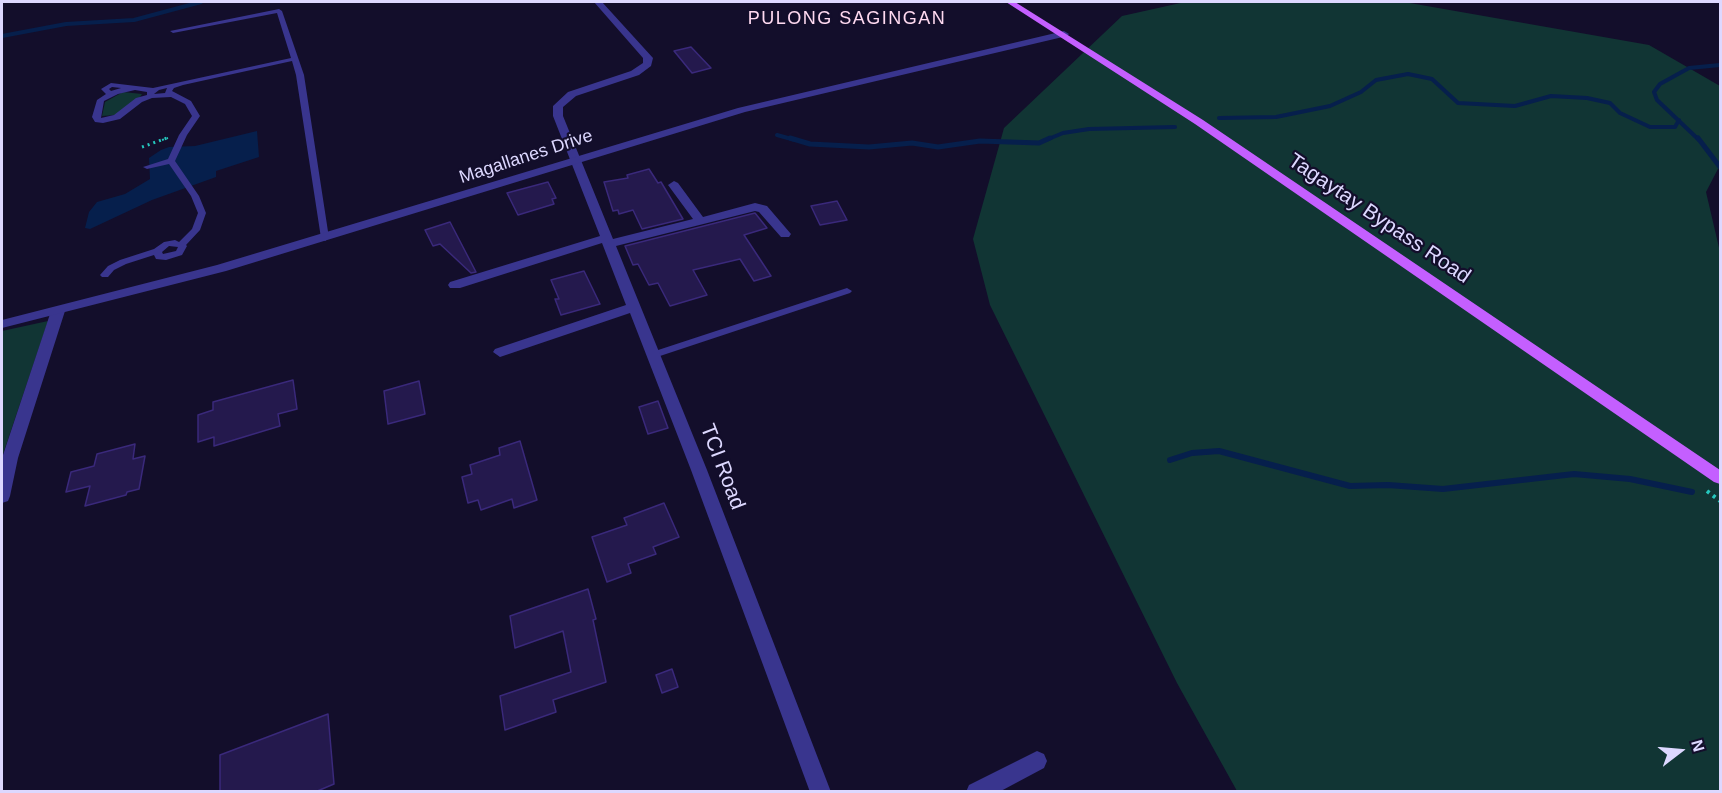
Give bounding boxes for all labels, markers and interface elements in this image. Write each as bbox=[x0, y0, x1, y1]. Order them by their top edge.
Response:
district label: PULONG SAGINGAN bbox=[748, 8, 946, 30]
street label: Magallanes Drive bbox=[457, 125, 595, 189]
street label: Tagaytay Bypass Road bbox=[1283, 149, 1475, 289]
street label: TCI Road bbox=[694, 421, 750, 513]
north arrow bbox=[1650, 721, 1710, 781]
text: N bbox=[1688, 738, 1708, 754]

